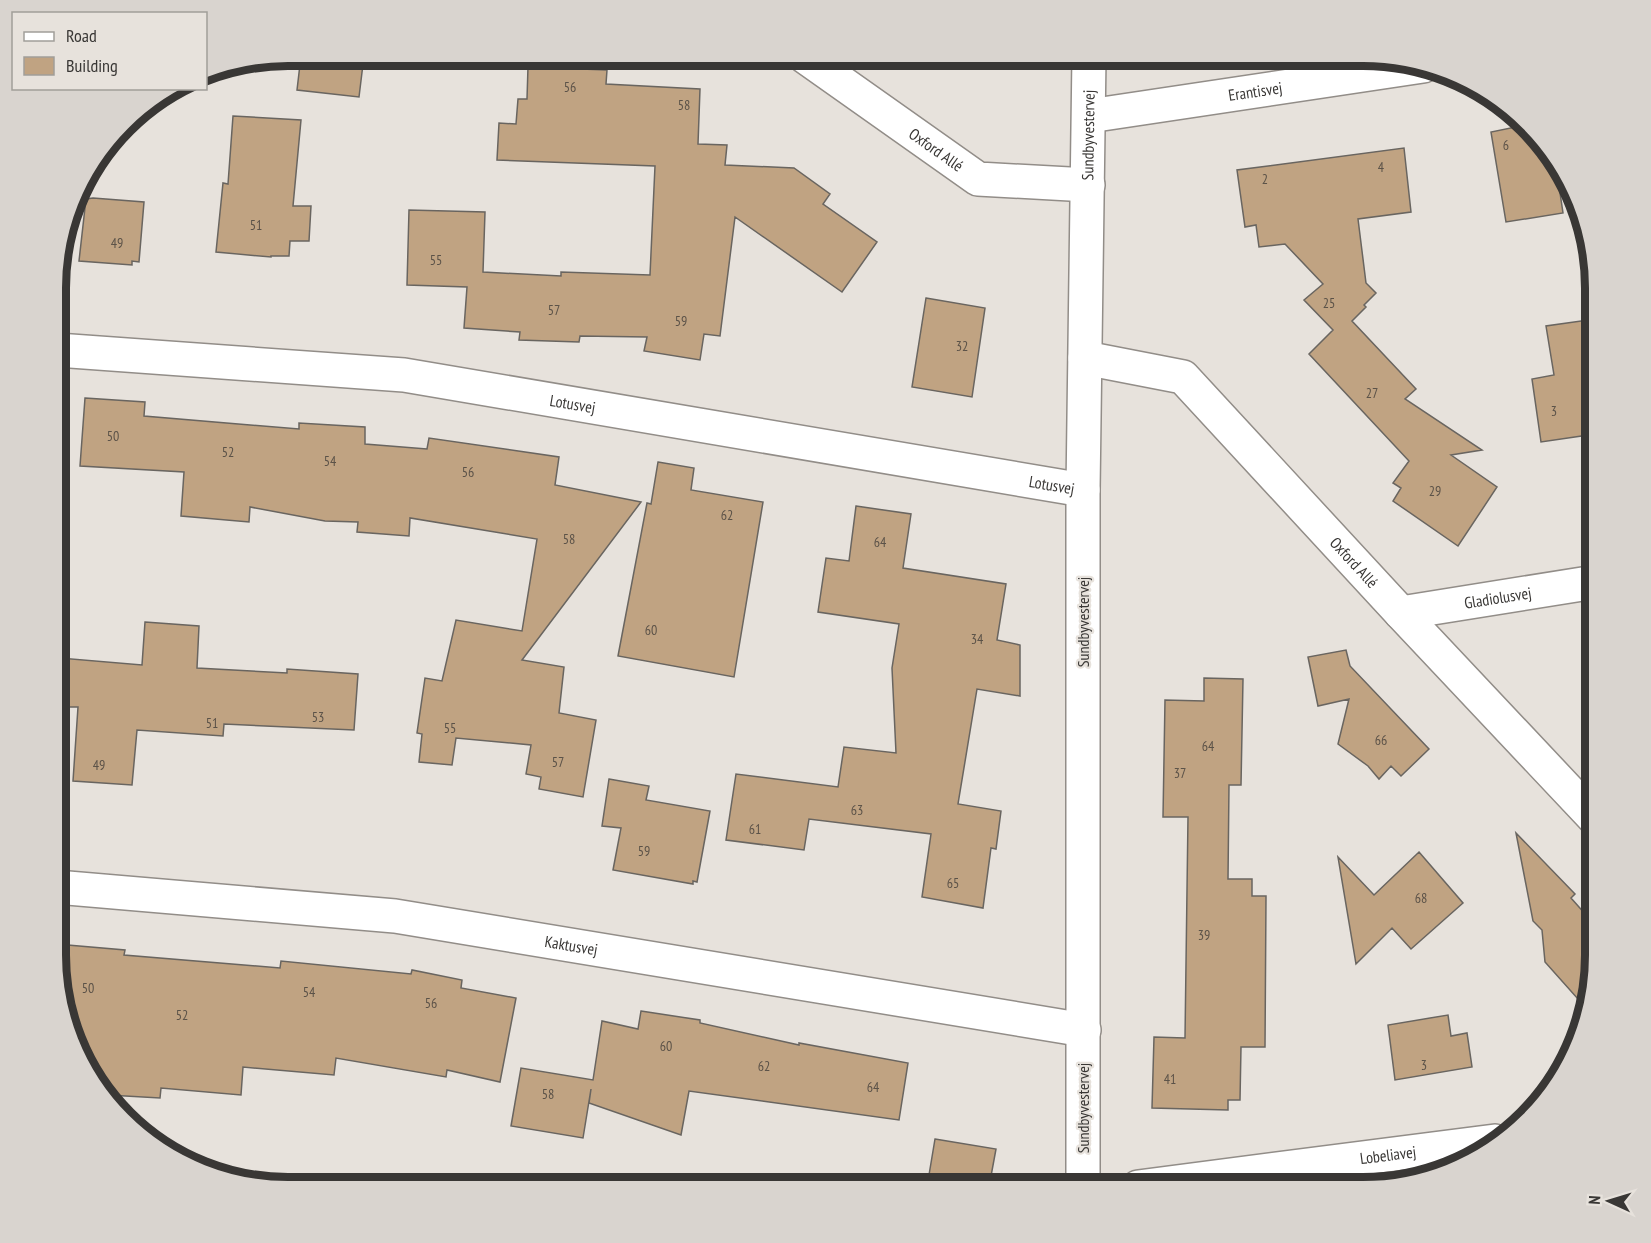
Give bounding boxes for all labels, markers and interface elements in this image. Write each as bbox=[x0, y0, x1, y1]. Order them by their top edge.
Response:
legend bbox=[12, 12, 207, 90]
text: Road bbox=[66, 24, 97, 47]
text: Building bbox=[66, 54, 118, 77]
street label: Erantisvej bbox=[1227, 77, 1283, 105]
house number: 56 bbox=[564, 78, 576, 96]
street label: Sundbyvestervej bbox=[1077, 90, 1099, 180]
house number: 58 bbox=[678, 96, 690, 114]
street label: Oxford Allé bbox=[905, 123, 967, 176]
house number: 6 bbox=[1503, 136, 1509, 154]
house number: 4 bbox=[1378, 158, 1385, 176]
house number: 2 bbox=[1262, 170, 1268, 188]
house number: 51 bbox=[250, 216, 262, 234]
house number: 49 bbox=[111, 234, 123, 252]
house number: 55 bbox=[430, 251, 442, 269]
house number: 25 bbox=[1323, 294, 1335, 312]
house number: 57 bbox=[548, 301, 560, 319]
house number: 59 bbox=[675, 312, 687, 330]
house number: 32 bbox=[956, 337, 968, 355]
house number: 27 bbox=[1366, 384, 1378, 402]
street label: Lotusvej bbox=[548, 390, 597, 417]
house number: 3 bbox=[1551, 402, 1557, 420]
house number: 50 bbox=[107, 427, 119, 445]
house number: 52 bbox=[222, 443, 234, 461]
house number: 54 bbox=[324, 452, 337, 470]
house number: 56 bbox=[462, 463, 474, 481]
street label: Lotusvej bbox=[1028, 471, 1076, 498]
house number: 29 bbox=[1429, 482, 1441, 500]
house number: 62 bbox=[721, 506, 733, 524]
house number: 58 bbox=[563, 530, 575, 548]
house number: 64 bbox=[874, 533, 887, 551]
street label: Oxford Allé bbox=[1326, 533, 1382, 592]
street label: Sundbyvestervej bbox=[1073, 577, 1093, 667]
street label: Gladiolusvej bbox=[1463, 582, 1533, 613]
house number: 60 bbox=[645, 621, 657, 639]
house number: 34 bbox=[971, 630, 984, 648]
house number: 53 bbox=[312, 708, 324, 726]
house number: 51 bbox=[206, 714, 218, 732]
house number: 55 bbox=[444, 719, 456, 737]
house number: 66 bbox=[1375, 731, 1387, 749]
house number: 64 bbox=[1202, 737, 1215, 755]
house number: 57 bbox=[552, 753, 564, 771]
house number: 49 bbox=[93, 756, 105, 774]
house number: 37 bbox=[1174, 764, 1186, 782]
house number: 63 bbox=[851, 801, 863, 819]
house number: 61 bbox=[749, 820, 761, 838]
house number: 59 bbox=[638, 842, 650, 860]
house number: 65 bbox=[947, 874, 959, 892]
house number: 68 bbox=[1415, 889, 1427, 907]
house number: 39 bbox=[1198, 926, 1210, 944]
street label: Kaktusvej bbox=[543, 931, 599, 959]
house number: 50 bbox=[82, 979, 94, 997]
house number: 54 bbox=[303, 983, 316, 1001]
house number: 56 bbox=[425, 994, 437, 1012]
house number: 52 bbox=[176, 1006, 188, 1024]
house number: 60 bbox=[660, 1037, 672, 1055]
house number: 3 bbox=[1421, 1056, 1427, 1074]
house number: 62 bbox=[758, 1057, 770, 1075]
street label: Sundbyvestervej bbox=[1073, 1063, 1093, 1153]
house number: 41 bbox=[1164, 1070, 1176, 1088]
house number: 64 bbox=[867, 1078, 880, 1096]
house number: 58 bbox=[542, 1085, 554, 1103]
street label: Lobeliavej bbox=[1359, 1141, 1417, 1168]
north arrow bbox=[1579, 1171, 1639, 1231]
text: N bbox=[1584, 1195, 1604, 1205]

